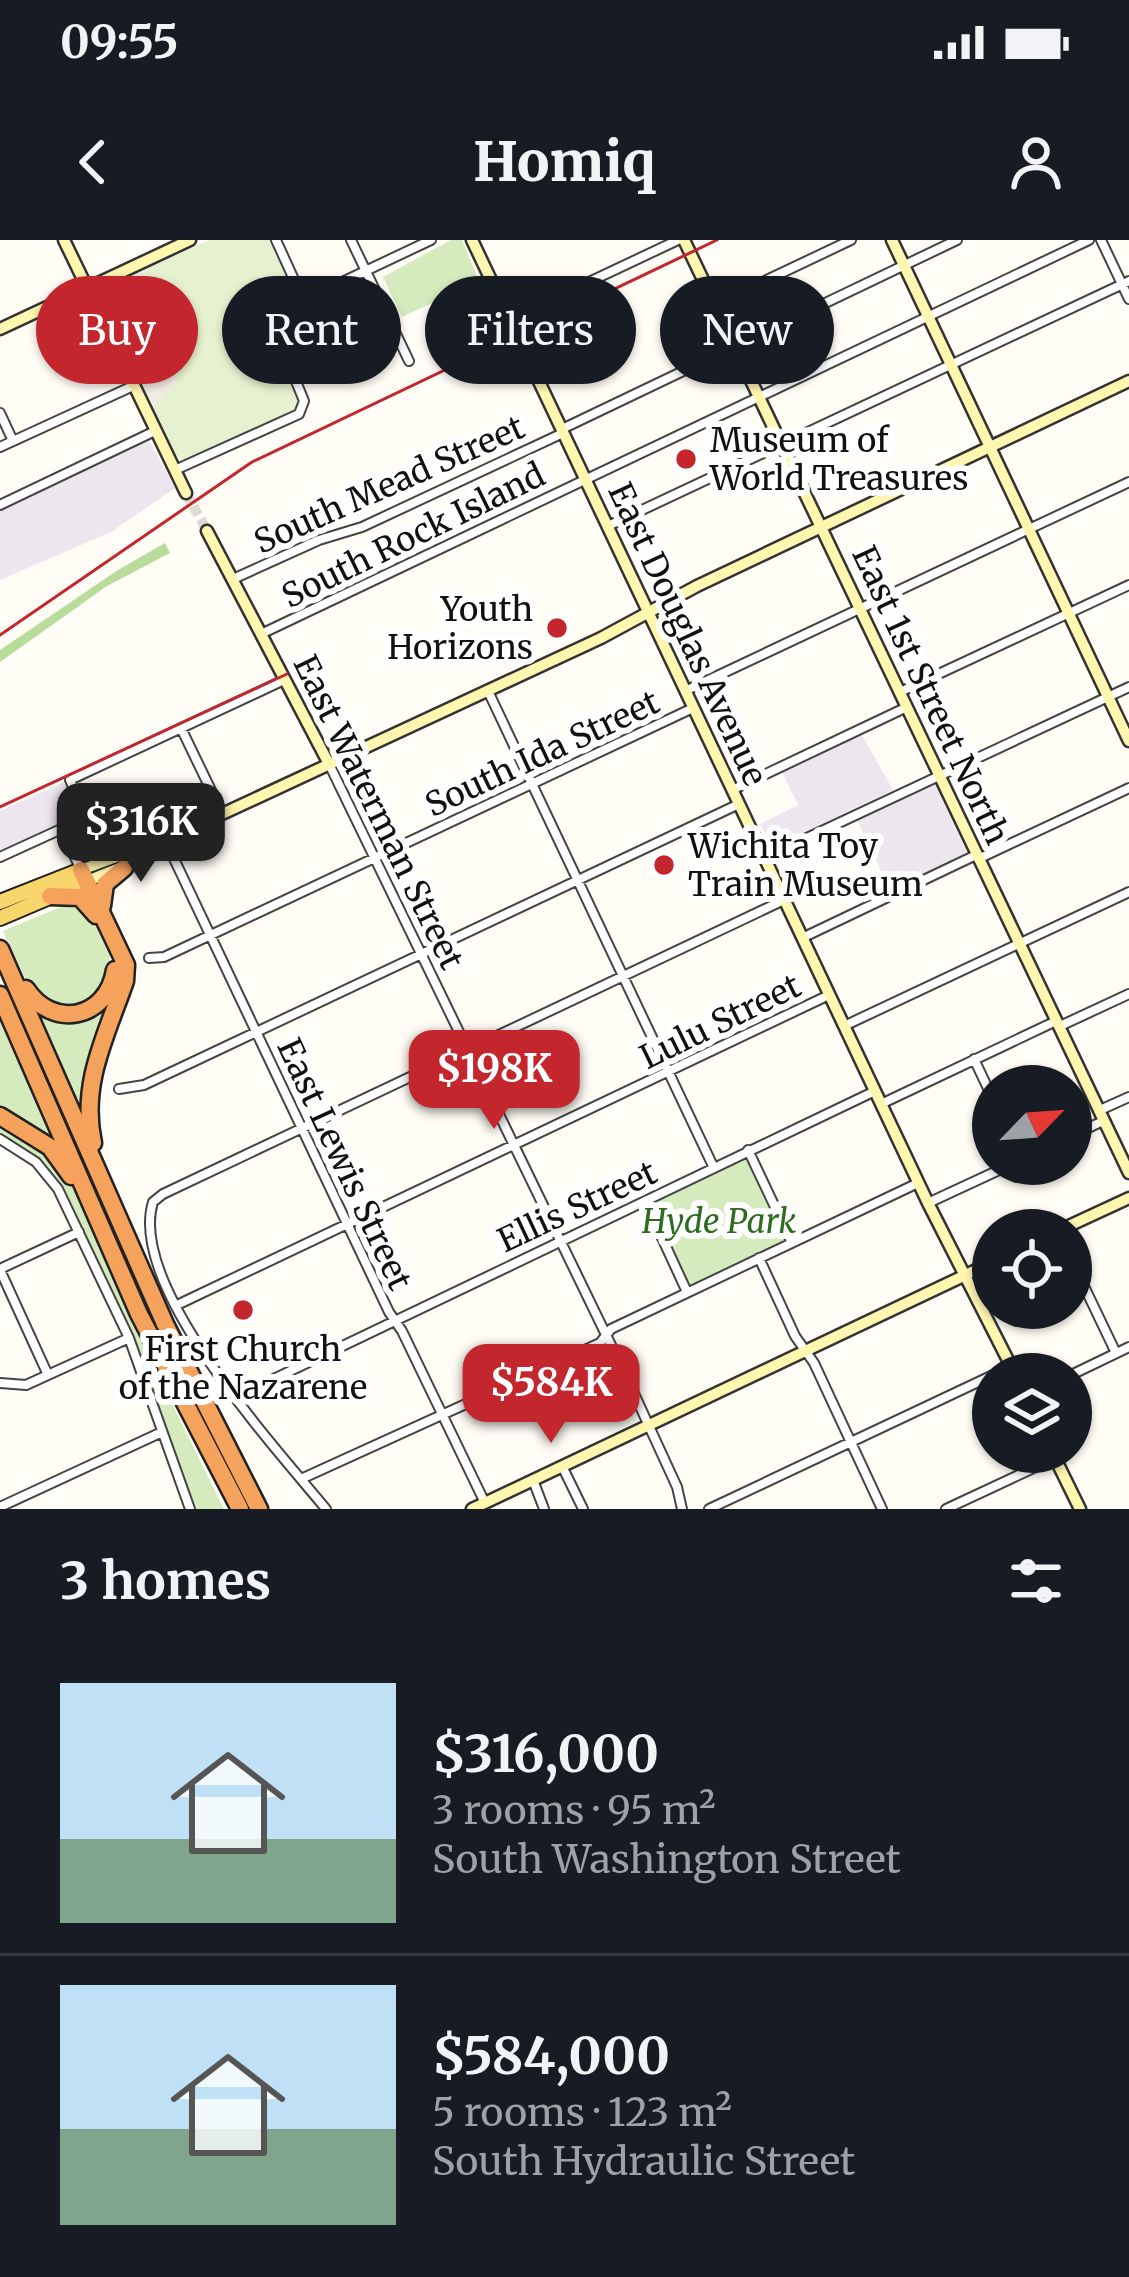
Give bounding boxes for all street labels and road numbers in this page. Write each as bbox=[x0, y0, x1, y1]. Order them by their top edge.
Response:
street label: South Mead Street bbox=[248, 406, 531, 562]
street label: South Rock Island bbox=[275, 454, 551, 617]
street label: East Douglas Avenue bbox=[599, 476, 776, 792]
street label: East 1st Street North bbox=[843, 540, 1018, 851]
street label: East Waterman Street bbox=[285, 648, 473, 976]
street label: South Ida Street bbox=[419, 681, 666, 826]
street label: Lulu Street bbox=[633, 965, 807, 1078]
street label: East Lewis Street bbox=[268, 1032, 421, 1296]
street label: Ellis Street bbox=[491, 1152, 663, 1261]

